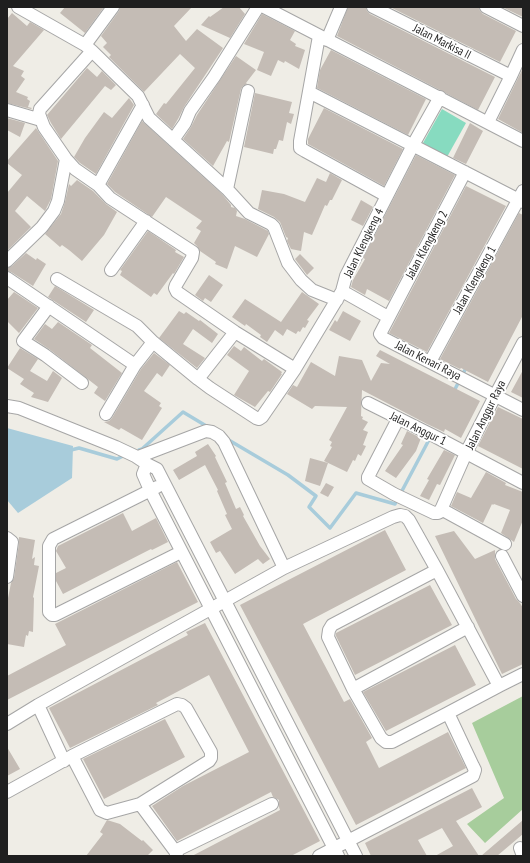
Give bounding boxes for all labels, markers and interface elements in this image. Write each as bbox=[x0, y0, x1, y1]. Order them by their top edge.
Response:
street label: Jalan Markisa II bbox=[411, 21, 473, 63]
street label: Jalan Klengkeng 4 bbox=[341, 206, 387, 280]
street label: Jalan Klengkeng 2 bbox=[403, 208, 451, 282]
street label: Jalan Klengkeng 1 bbox=[450, 244, 500, 316]
street label: Jalan Kenari Raya bbox=[393, 338, 463, 384]
street label: Jalan Anggur Raya bbox=[463, 378, 509, 452]
street label: Jalan Anggur 1 bbox=[387, 409, 449, 449]

